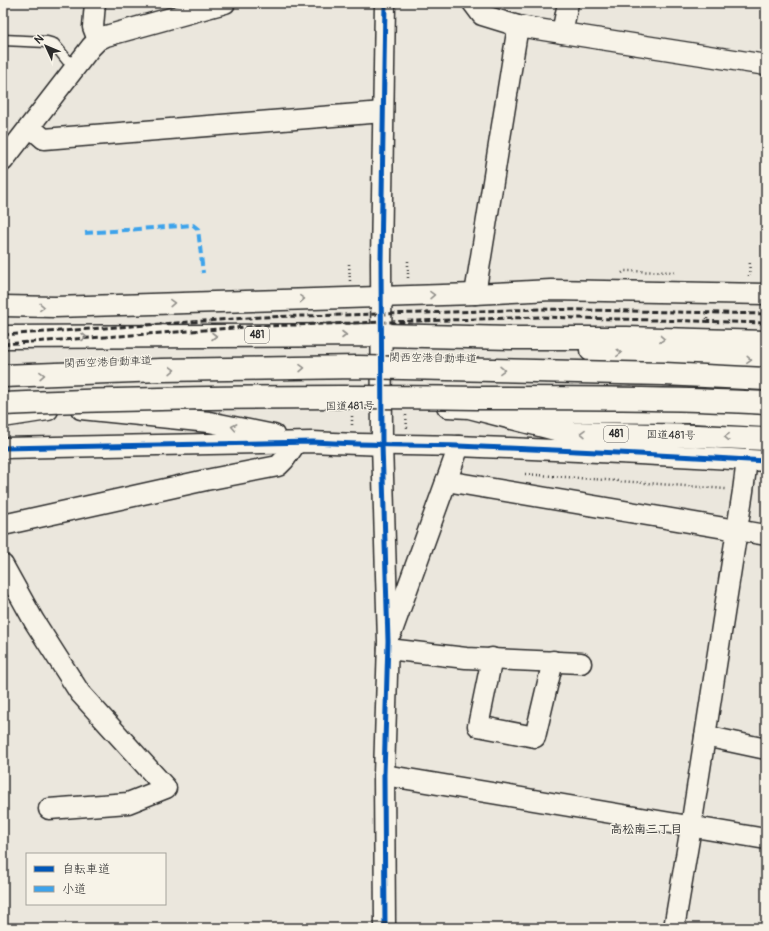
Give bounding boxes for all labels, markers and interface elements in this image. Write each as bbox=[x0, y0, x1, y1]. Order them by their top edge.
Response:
north arrow bbox=[26, 26, 66, 66]
text: N bbox=[32, 32, 47, 47]
one-way arrow bbox=[429, 291, 435, 299]
one-way arrow bbox=[299, 295, 305, 303]
one-way arrow bbox=[169, 299, 175, 308]
one-way arrow bbox=[39, 303, 45, 311]
road number: 481 bbox=[245, 327, 269, 343]
one-way arrow bbox=[341, 331, 347, 339]
one-way arrow bbox=[81, 332, 87, 341]
one-way arrow bbox=[211, 332, 217, 340]
one-way arrow bbox=[659, 335, 665, 343]
one-way arrow bbox=[616, 349, 622, 358]
street label: 関西空港自動車道 bbox=[389, 351, 477, 365]
street label: 関西空港自動車道 bbox=[64, 354, 152, 370]
one-way arrow bbox=[746, 356, 752, 365]
one-way arrow bbox=[299, 364, 305, 372]
one-way arrow bbox=[169, 366, 175, 374]
one-way arrow bbox=[499, 366, 505, 374]
one-way arrow bbox=[39, 370, 45, 379]
street label: 国道481号 bbox=[325, 399, 375, 413]
one-way arrow bbox=[230, 423, 237, 432]
road number: 481 bbox=[604, 426, 628, 442]
street label: 国道481号 bbox=[646, 428, 696, 442]
one-way arrow bbox=[580, 429, 586, 437]
one-way arrow bbox=[724, 433, 730, 442]
district label: 高松南三丁目 bbox=[610, 822, 682, 837]
legend bbox=[26, 853, 166, 905]
text: 自転車道 bbox=[62, 862, 110, 877]
text: 小道 bbox=[62, 882, 86, 897]

